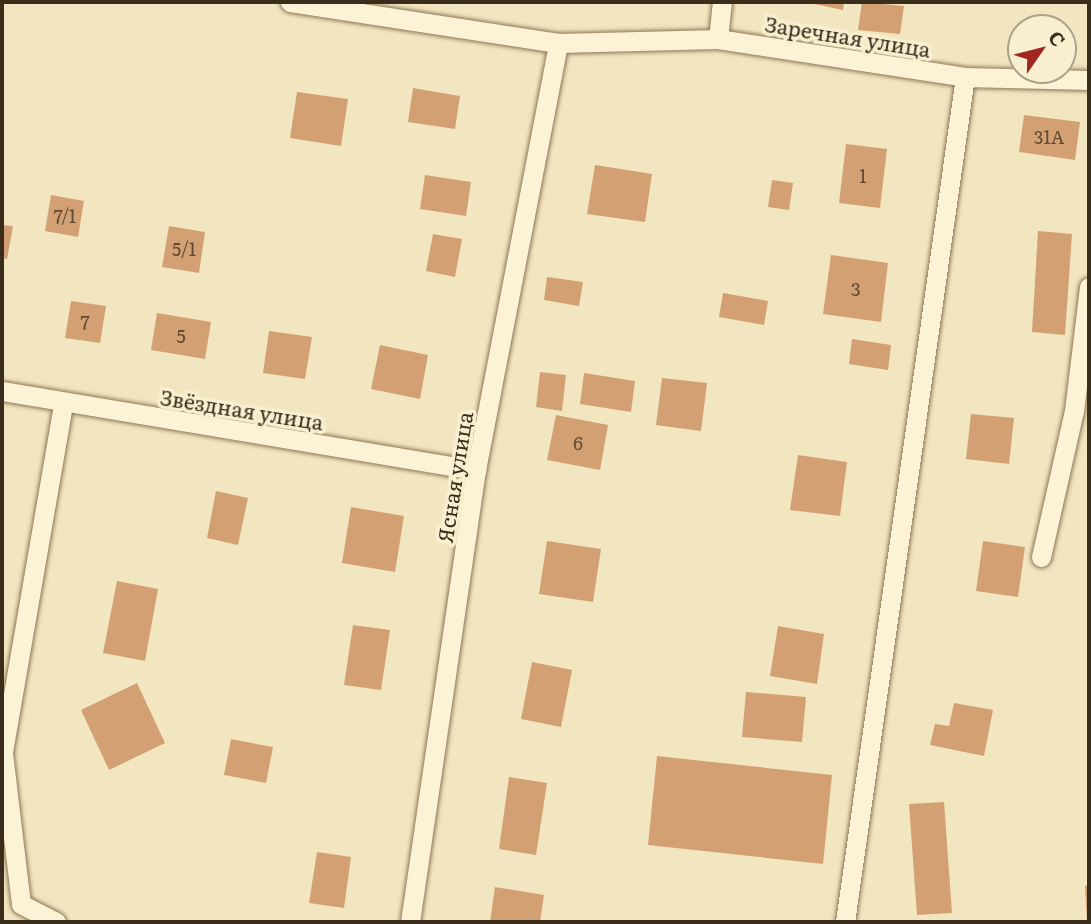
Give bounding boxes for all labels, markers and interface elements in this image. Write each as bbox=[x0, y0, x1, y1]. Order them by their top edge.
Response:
street label: Заречная улица bbox=[763, 10, 933, 62]
north arrow bbox=[1007, 14, 1077, 84]
text: С bbox=[1042, 25, 1073, 52]
house number: 31А bbox=[1034, 126, 1064, 148]
house number: 1 bbox=[859, 165, 867, 187]
house number: 7/1 bbox=[54, 205, 76, 227]
house number: 5/1 bbox=[172, 238, 196, 260]
house number: 3 bbox=[851, 278, 861, 300]
house number: 7 bbox=[80, 311, 90, 333]
house number: 5 bbox=[176, 325, 186, 347]
street label: Звёздная улица bbox=[159, 384, 325, 434]
street label: Ясная улица bbox=[431, 410, 477, 544]
house number: 6 bbox=[573, 432, 583, 454]

